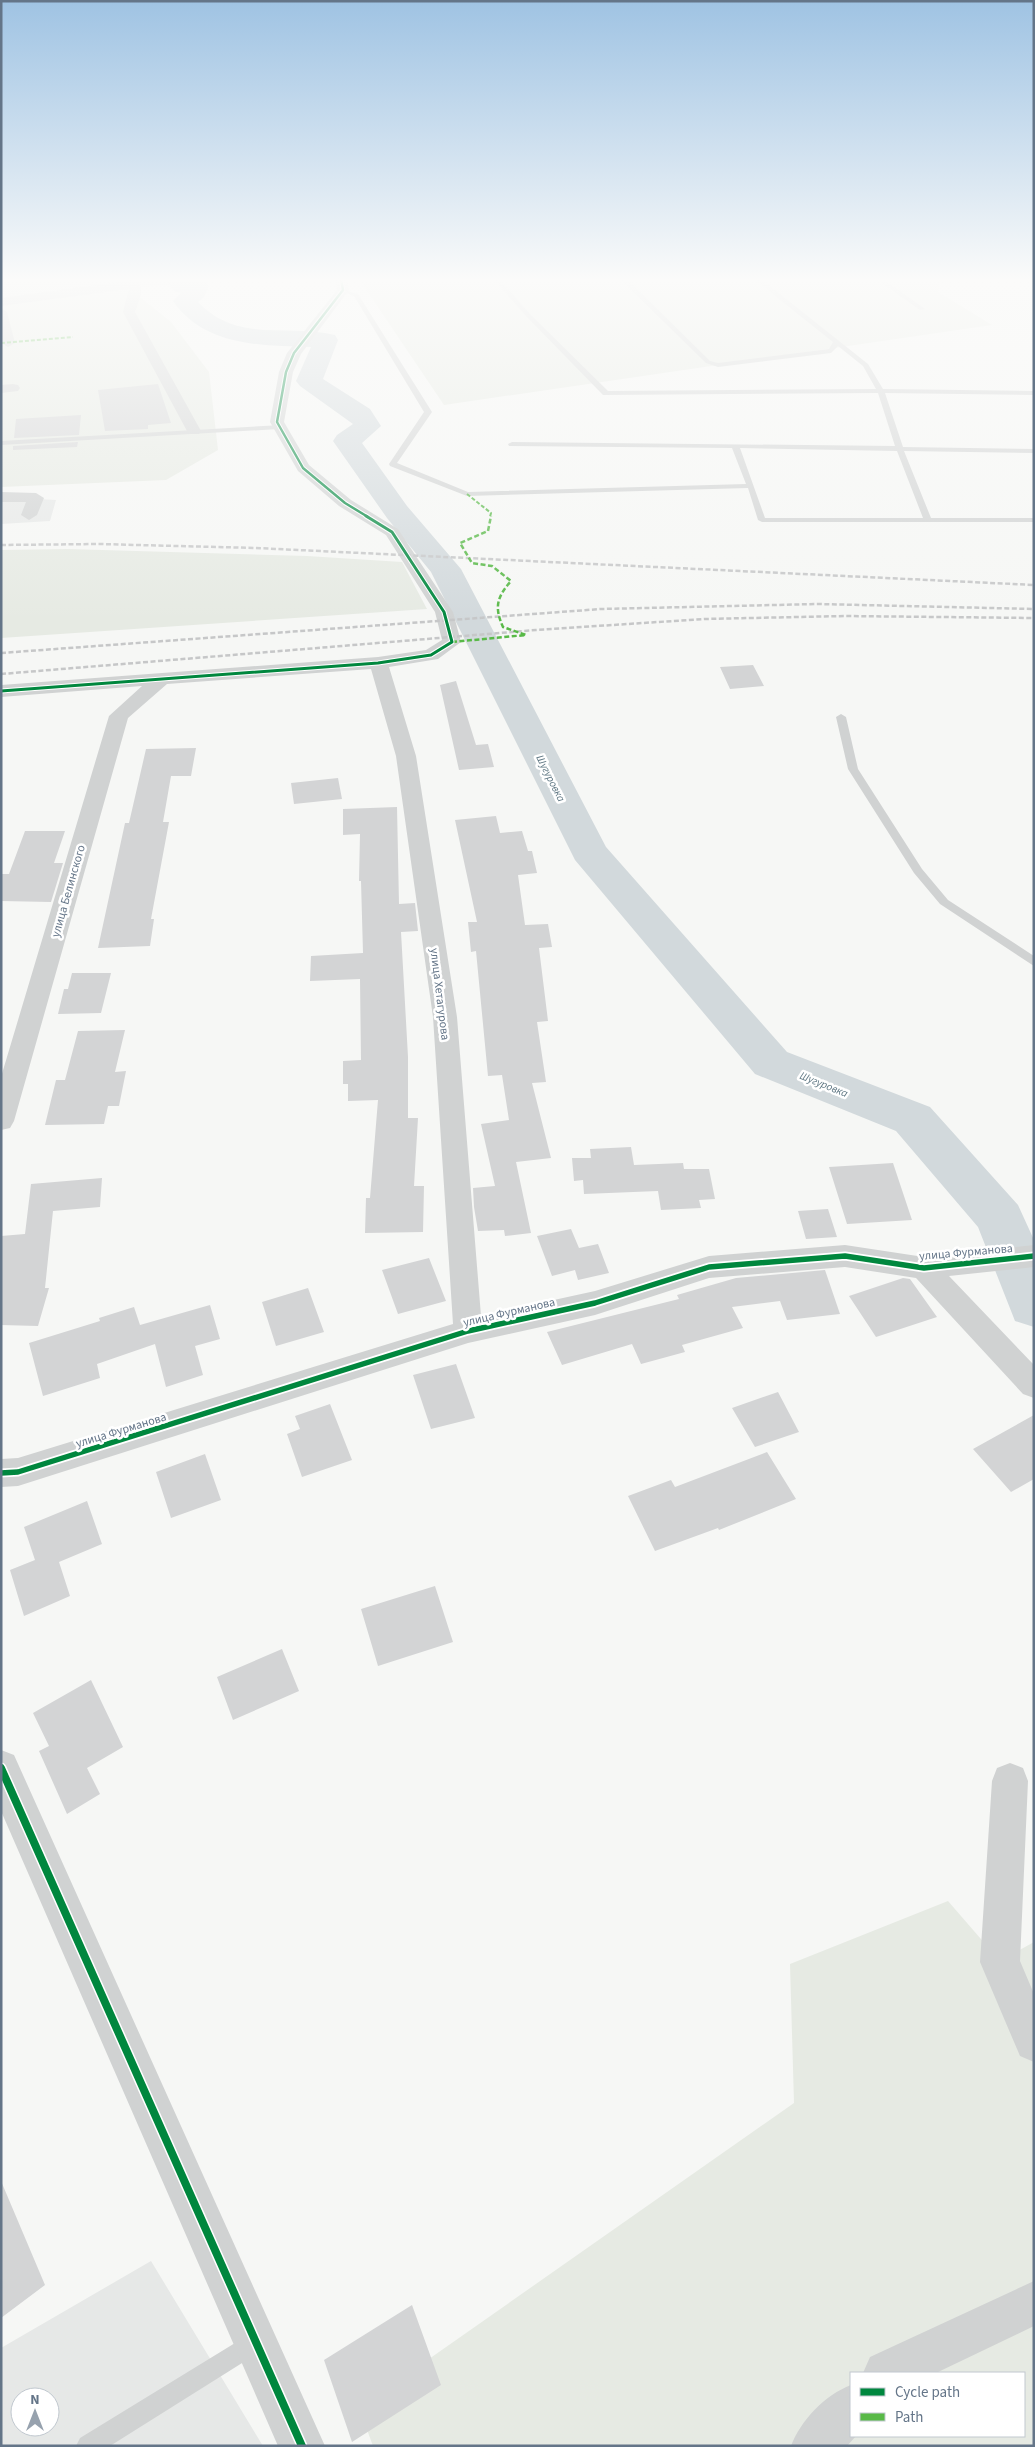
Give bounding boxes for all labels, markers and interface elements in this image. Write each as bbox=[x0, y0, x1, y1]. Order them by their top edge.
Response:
water label: Шугуровка bbox=[532, 752, 569, 804]
street label: улица Белинского bbox=[47, 843, 90, 939]
street label: улица Хетагурова bbox=[425, 947, 454, 1041]
water label: Шугуровка bbox=[797, 1068, 850, 1101]
street label: улица Фурманова bbox=[919, 1240, 1014, 1265]
street label: улица Фурманова bbox=[461, 1294, 557, 1331]
street label: улица Фурманова bbox=[74, 1409, 169, 1452]
legend bbox=[850, 2372, 1025, 2437]
text: Cycle path bbox=[895, 2382, 960, 2403]
north arrow bbox=[10, 2387, 60, 2437]
text: N bbox=[30, 2390, 40, 2410]
text: Path bbox=[895, 2407, 923, 2428]

